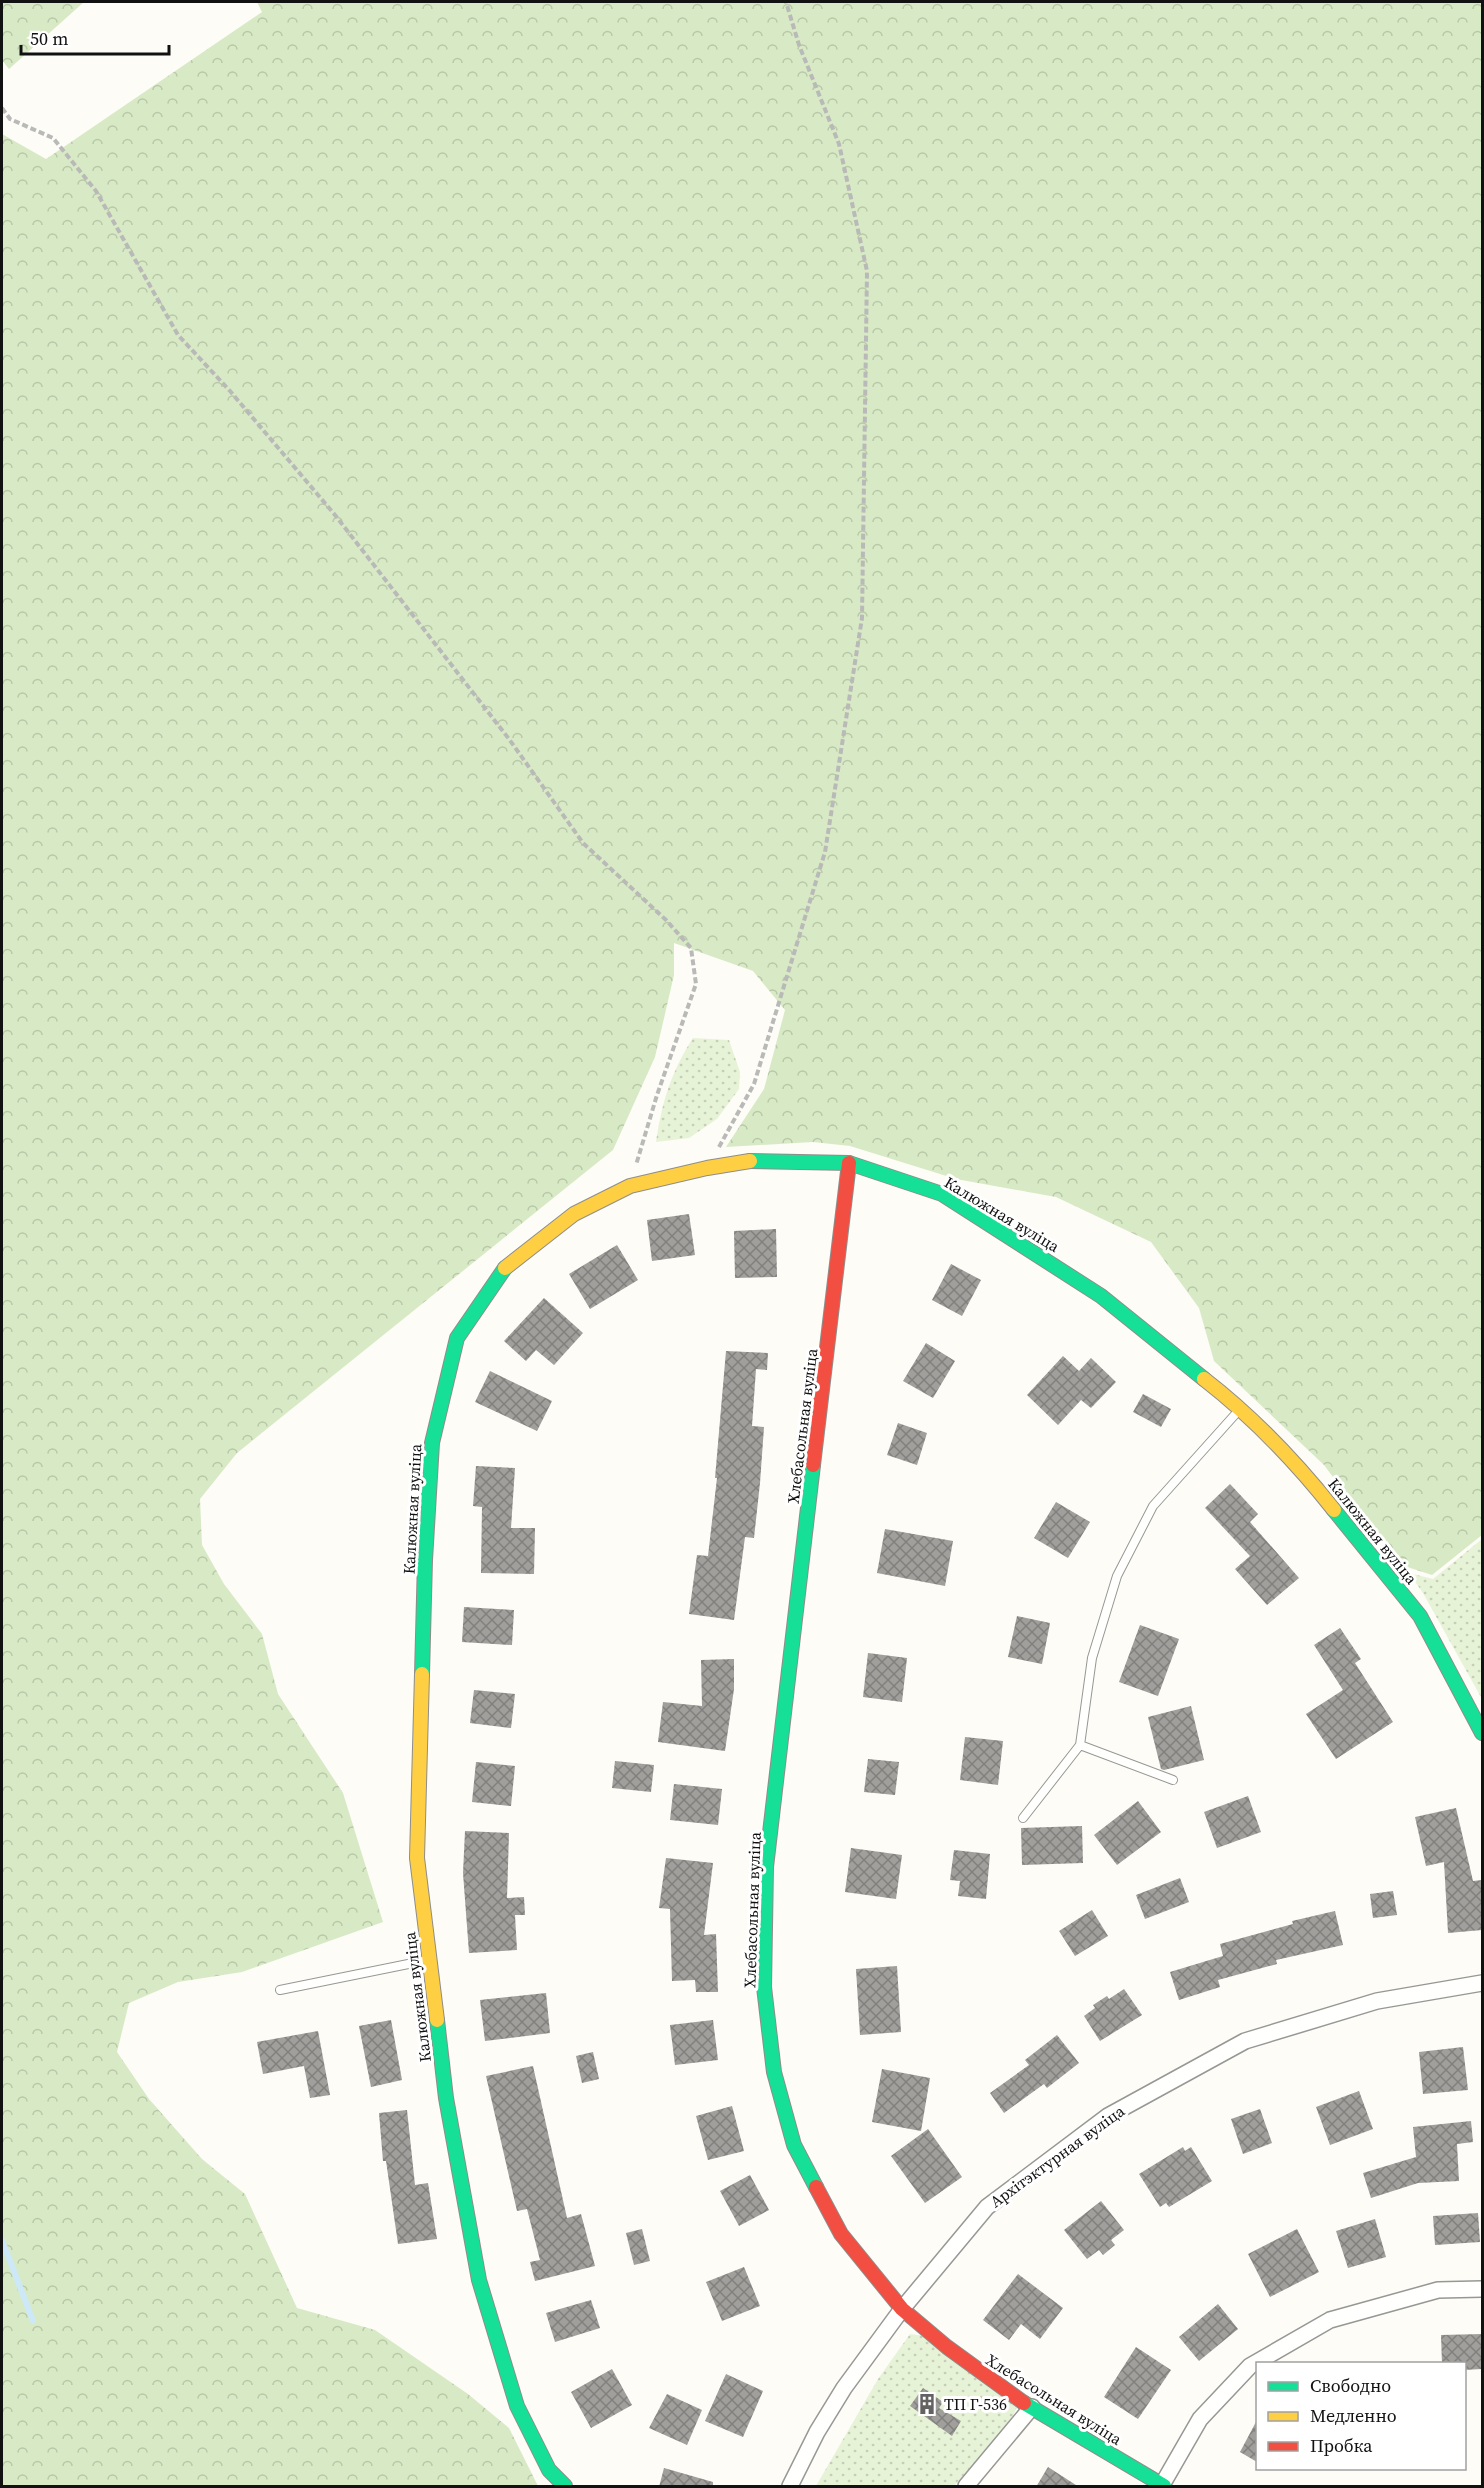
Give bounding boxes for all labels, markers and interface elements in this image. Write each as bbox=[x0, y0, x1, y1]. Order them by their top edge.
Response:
scale bar bbox=[21, 18, 170, 56]
text: 50 m bbox=[30, 26, 68, 51]
street label: Калюжная вуліца bbox=[940, 1171, 1064, 1258]
street label: Хлебасольная вуліца bbox=[782, 1346, 823, 1505]
street label: Калюжная вуліца bbox=[398, 1442, 426, 1575]
street label: Калюжная вуліца bbox=[1323, 1473, 1423, 1589]
street label: Хлебасольная вуліца bbox=[738, 1831, 766, 1988]
street label: Калюжная вуліца bbox=[398, 1930, 436, 2063]
street label: Архітэктурная вуліца bbox=[985, 2099, 1129, 2212]
street label: Хлебасольная вуліца bbox=[982, 2348, 1127, 2450]
legend bbox=[1256, 2362, 1466, 2470]
text: Свободно bbox=[1310, 2373, 1391, 2398]
building icon: ТП Г-536 bbox=[915, 2392, 939, 2416]
place label: ТП Г-536 bbox=[944, 2393, 1007, 2415]
text: Медленно bbox=[1310, 2403, 1397, 2428]
text: Пробка bbox=[1310, 2433, 1373, 2458]

